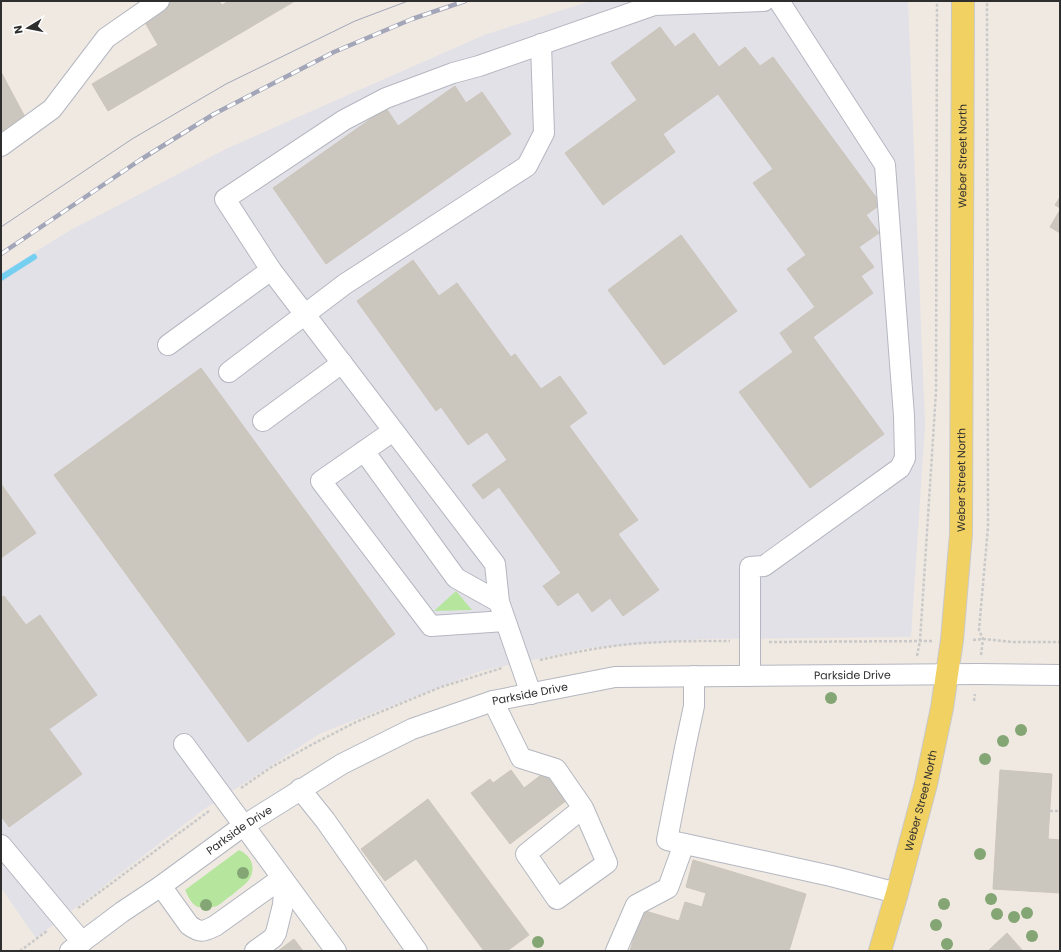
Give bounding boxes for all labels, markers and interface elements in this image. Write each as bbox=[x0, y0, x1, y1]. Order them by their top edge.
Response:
north arrow bbox=[8, 8, 48, 48]
text: N bbox=[10, 24, 27, 35]
street label: Weber Street North bbox=[954, 104, 971, 208]
street label: Weber Street North bbox=[953, 428, 969, 532]
street label: Parkside Drive bbox=[814, 667, 891, 683]
street label: Parkside Drive bbox=[491, 678, 569, 709]
street label: Weber Street North bbox=[900, 748, 941, 853]
street label: Parkside Drive bbox=[203, 802, 275, 858]

